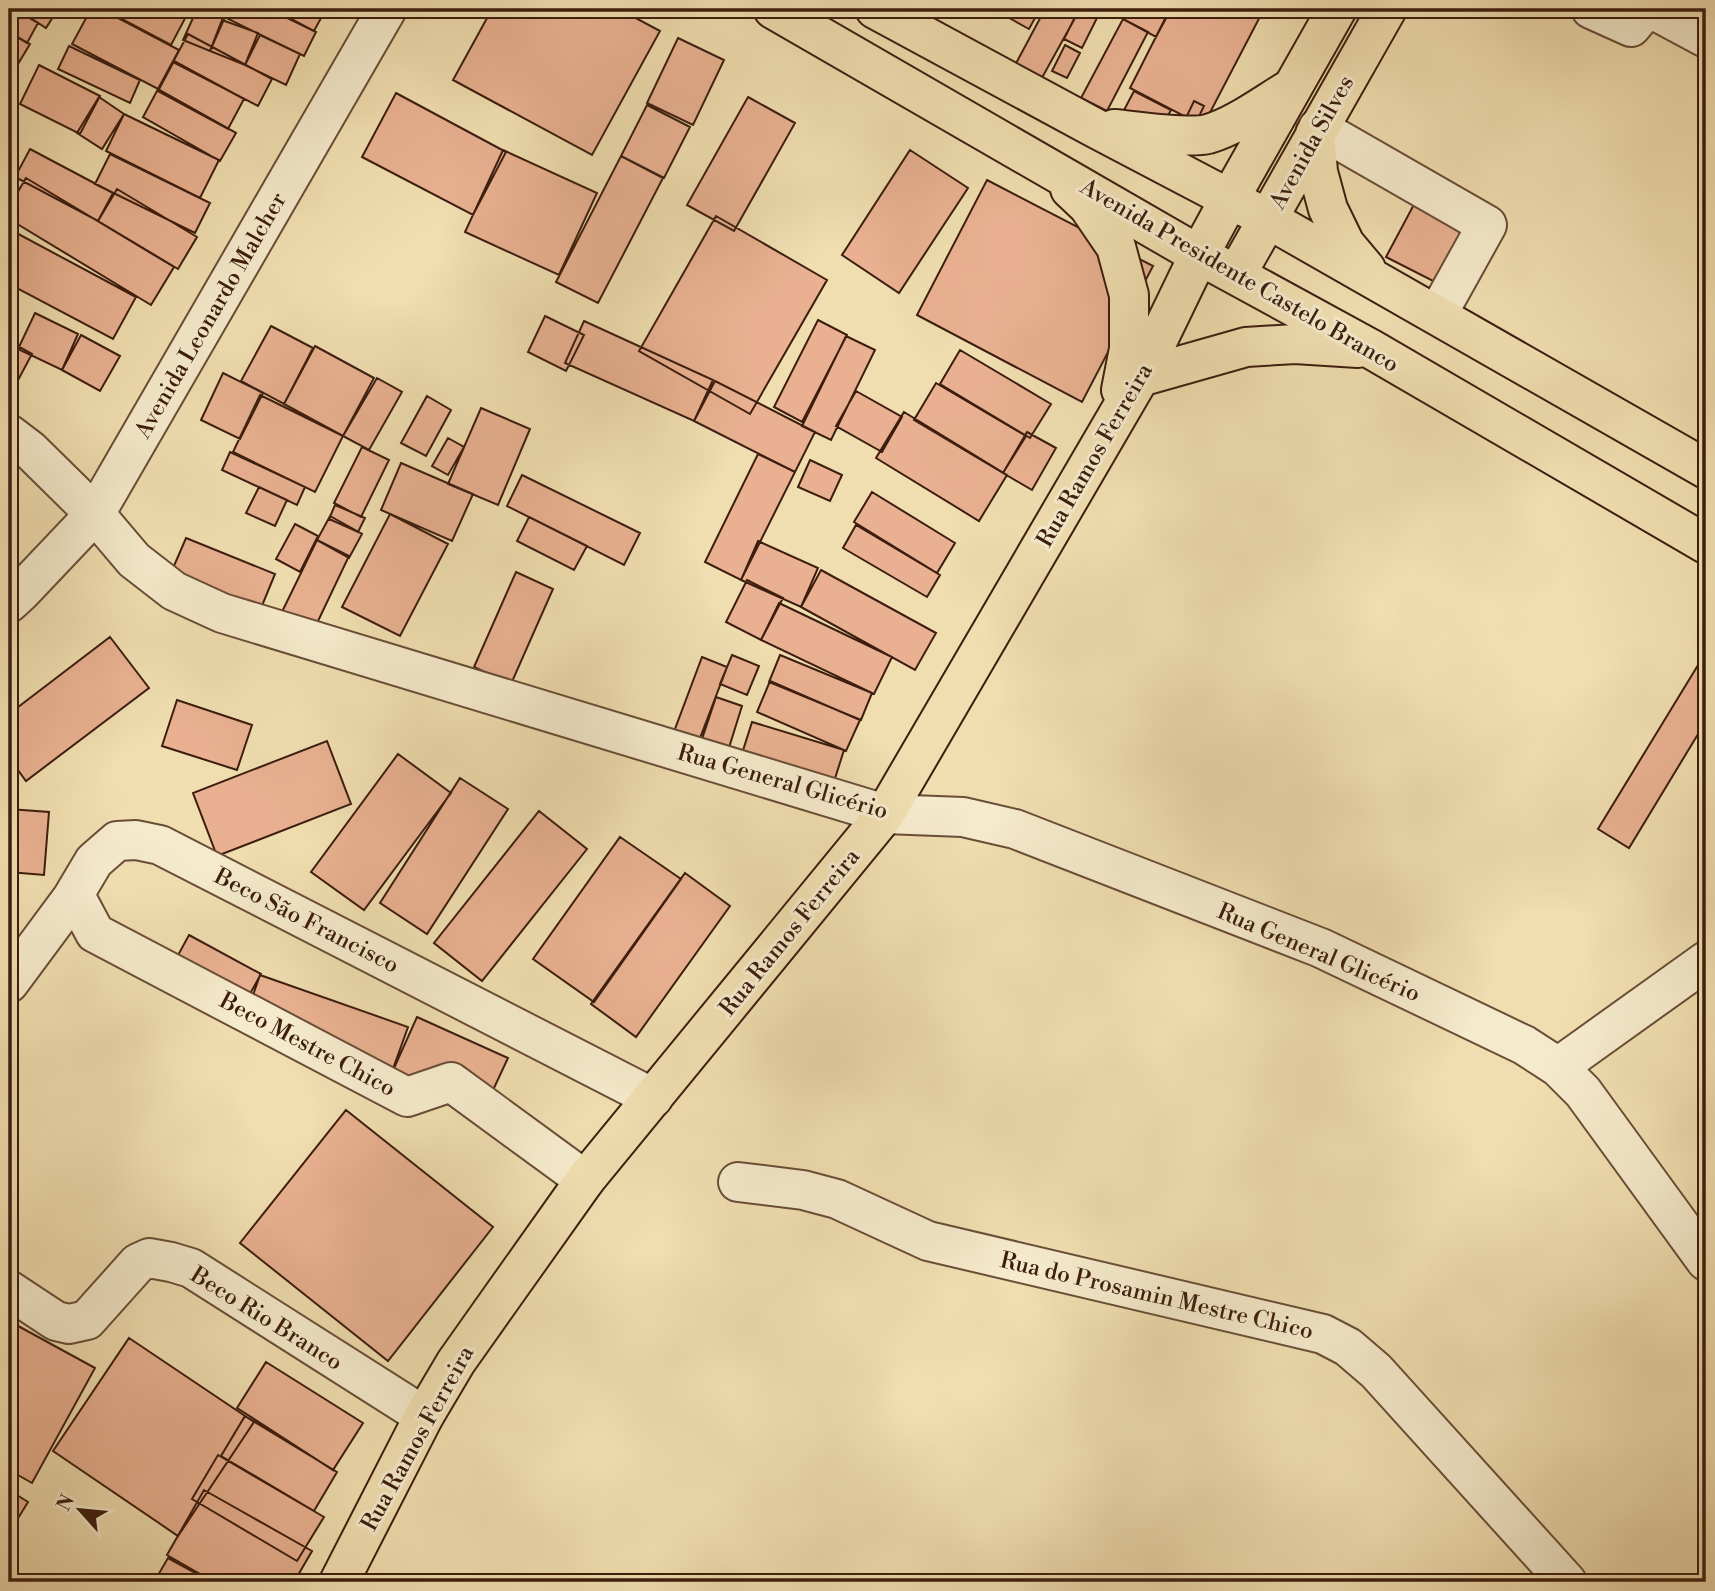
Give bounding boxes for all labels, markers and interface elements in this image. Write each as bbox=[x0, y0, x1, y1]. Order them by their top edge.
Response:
street label: Avenida Silves bbox=[1263, 71, 1360, 215]
street label: Avenida Presidente Castelo Branco bbox=[1074, 172, 1404, 379]
street label: Avenida Leonardo Malcher bbox=[128, 188, 293, 444]
street label: Rua Ramos Ferreira bbox=[1031, 358, 1159, 552]
street label: Rua General Glicério bbox=[674, 738, 891, 825]
street label: Rua Ramos Ferreira bbox=[714, 843, 866, 1022]
street label: Beco São Francisco bbox=[209, 862, 404, 980]
street label: Rua General Glicério bbox=[1213, 897, 1424, 1008]
street label: Beco Mestre Chico bbox=[214, 986, 400, 1103]
street label: Rua do Prosamin Mestre Chico bbox=[998, 1246, 1316, 1346]
street label: Beco Rio Branco bbox=[184, 1260, 348, 1377]
street label: Rua Ramos Ferreira bbox=[355, 1341, 481, 1536]
north arrow bbox=[46, 1476, 116, 1546]
text: N bbox=[52, 1491, 80, 1515]

